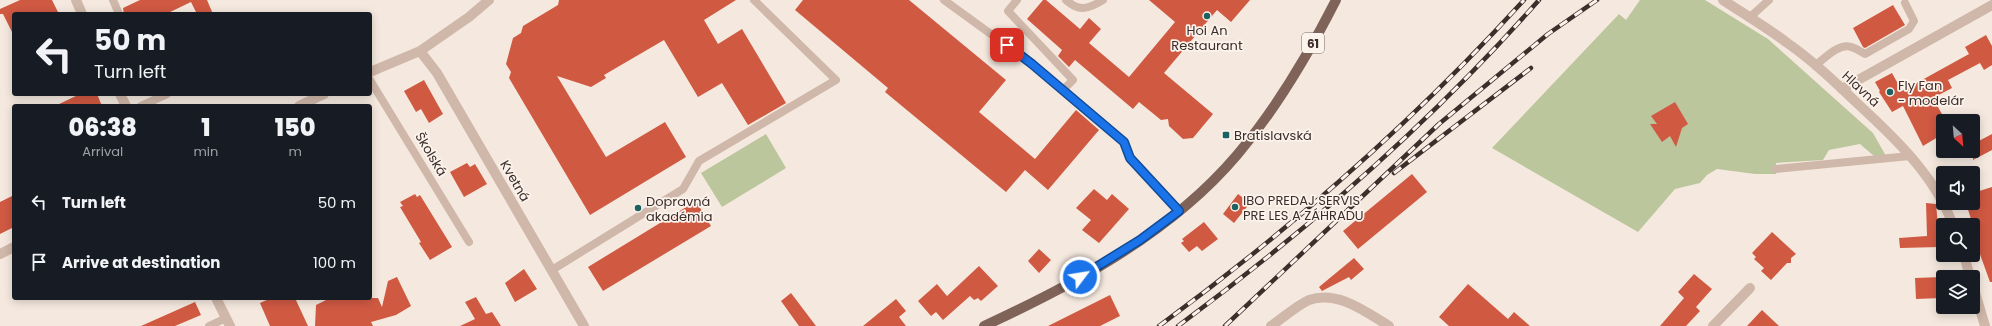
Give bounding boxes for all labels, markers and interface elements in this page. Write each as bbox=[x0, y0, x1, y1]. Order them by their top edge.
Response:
marker: Hoi An Restaurant bbox=[1202, 11, 1212, 21]
text: 50 m bbox=[94, 21, 166, 60]
place label: Hoi An Restaurant bbox=[1171, 21, 1243, 55]
icon: left bbox=[28, 28, 80, 80]
pin bbox=[990, 28, 1024, 62]
road number: 61 bbox=[1302, 33, 1324, 53]
icon: arrive bbox=[996, 34, 1018, 56]
text: Turn left bbox=[94, 59, 166, 84]
street label: Hlavná bbox=[1838, 67, 1884, 111]
place label: Fly Fan - modelár bbox=[1898, 76, 1964, 110]
marker: Fly Fan - modelár bbox=[1885, 87, 1895, 97]
text: 06:38 bbox=[68, 111, 137, 144]
text: 1 bbox=[201, 111, 211, 144]
text: 150 bbox=[275, 111, 316, 144]
north arrow bbox=[1936, 114, 1980, 158]
map controls bbox=[1936, 114, 1980, 314]
place label: Bratislavská bbox=[1234, 126, 1312, 145]
street label: Školská bbox=[410, 128, 452, 180]
marker: Bratislavská bbox=[1221, 130, 1231, 140]
text: Arrival bbox=[82, 142, 123, 161]
text: min bbox=[193, 142, 218, 161]
text: m bbox=[288, 142, 302, 161]
street label: Kvetná bbox=[496, 157, 534, 205]
button: sound bbox=[1936, 166, 1980, 210]
icon: left bbox=[28, 191, 50, 213]
place label: IBO PREDAJ SERVIS PRE LES A ZÁHRADU bbox=[1243, 191, 1364, 225]
text: Turn left bbox=[62, 192, 126, 213]
text: 50 m bbox=[318, 192, 356, 213]
place label: Dopravná akadémia bbox=[646, 192, 713, 226]
marker: IBO PREDAJ SERVIS PRE LES A ZÁHRADU bbox=[1230, 202, 1240, 212]
marker: Dopravná akadémia bbox=[633, 203, 643, 213]
button: search bbox=[1936, 218, 1980, 262]
icon: arrive bbox=[28, 251, 50, 273]
text: Arrive at destination bbox=[62, 252, 220, 273]
text: 100 m bbox=[313, 252, 356, 273]
position arrow bbox=[1059, 256, 1101, 298]
button: layers bbox=[1936, 270, 1980, 314]

